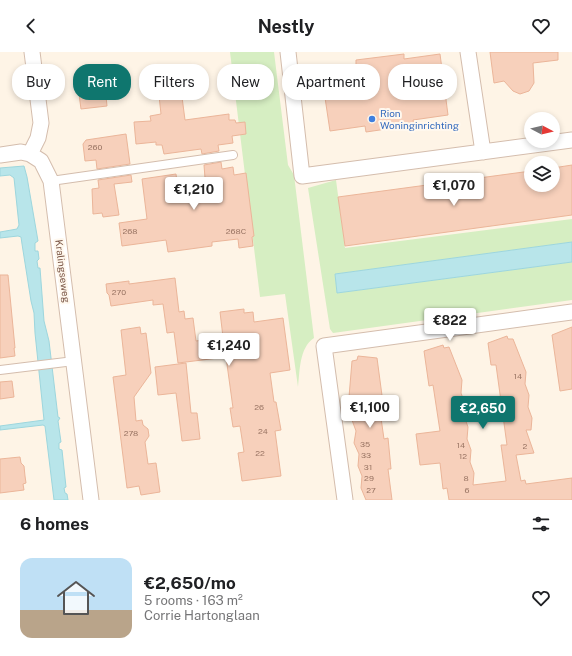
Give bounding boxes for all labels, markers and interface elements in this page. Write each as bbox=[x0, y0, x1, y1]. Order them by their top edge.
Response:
icon: back bbox=[20, 15, 42, 37]
icon: heart bbox=[530, 15, 552, 37]
text: Nestly bbox=[258, 16, 314, 37]
chip: Buy bbox=[12, 64, 65, 100]
chip: Rent bbox=[73, 64, 131, 100]
chip: Filters bbox=[139, 64, 209, 100]
chip: New bbox=[217, 64, 274, 100]
chip: Apartment bbox=[282, 64, 380, 100]
chip: House bbox=[388, 64, 457, 100]
place label: Rion Woninginrichting bbox=[380, 107, 459, 131]
north arrow bbox=[524, 112, 560, 148]
map controls bbox=[524, 112, 560, 192]
marker: Rion Woninginrichting bbox=[367, 114, 377, 124]
house number: 260 bbox=[88, 142, 102, 152]
button: layers bbox=[524, 156, 560, 192]
pin: €1,070 bbox=[421, 173, 487, 207]
pin: €1,210 bbox=[161, 177, 227, 211]
text: €1,070 bbox=[433, 178, 475, 193]
text: €1,210 bbox=[174, 182, 214, 197]
house number: 268 bbox=[123, 226, 137, 236]
house number: 268C bbox=[226, 226, 247, 236]
street label: Kralingseweg bbox=[53, 239, 73, 303]
house number: 270 bbox=[112, 287, 126, 297]
pin: €822 bbox=[426, 308, 474, 342]
text: €822 bbox=[433, 313, 467, 328]
pin: €1,240 bbox=[196, 333, 262, 367]
text: €1,240 bbox=[207, 338, 251, 353]
house number: 14 bbox=[514, 371, 522, 381]
pin: €1,100 bbox=[337, 395, 403, 429]
pin: €2,650 bbox=[450, 396, 516, 430]
text: €1,100 bbox=[350, 400, 390, 415]
text: €2,650 bbox=[460, 401, 506, 416]
house number: 26 bbox=[254, 402, 264, 412]
house number: 24 bbox=[258, 426, 268, 436]
house number: 278 bbox=[124, 428, 138, 438]
house number: 35 bbox=[360, 439, 370, 449]
house number: 14 bbox=[457, 440, 465, 450]
house number: 2 bbox=[523, 441, 528, 451]
house number: 22 bbox=[255, 448, 265, 458]
house number: 33 bbox=[361, 450, 371, 460]
house number: 12 bbox=[459, 451, 467, 461]
house number: 31 bbox=[364, 462, 372, 472]
house number: 29 bbox=[364, 473, 374, 483]
house number: 8 bbox=[463, 473, 469, 483]
house number: 27 bbox=[366, 485, 376, 495]
house number: 6 bbox=[465, 485, 470, 495]
icon: filters bbox=[530, 513, 552, 535]
text: 6 homes bbox=[20, 514, 89, 534]
text: €2,650/mo bbox=[144, 573, 236, 593]
icon: home bbox=[52, 574, 100, 622]
icon: heart bbox=[530, 587, 552, 609]
text: 5 rooms · 163 m² bbox=[144, 593, 243, 608]
text: Corrie Hartonglaan bbox=[144, 608, 260, 623]

